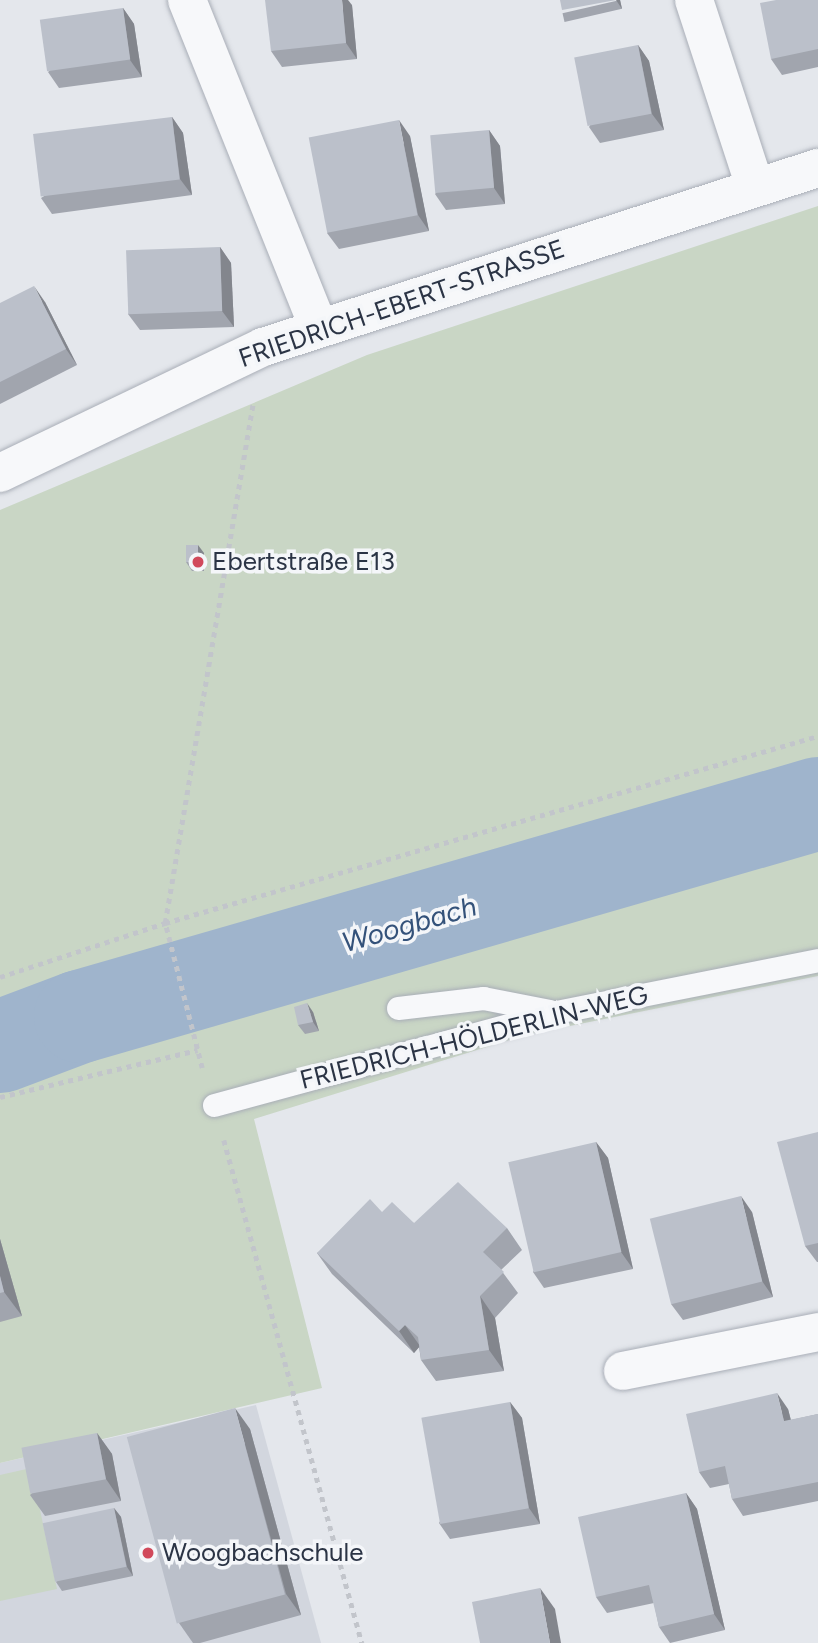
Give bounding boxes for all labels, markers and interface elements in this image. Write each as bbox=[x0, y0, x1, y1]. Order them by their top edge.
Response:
street label: FRIEDRICH-EBERT-STRASSE bbox=[235, 233, 569, 375]
place label: Ebertstraße E13 bbox=[212, 546, 395, 578]
marker: Ebertstraße E13 bbox=[190, 554, 206, 570]
water label: Woogbach bbox=[338, 889, 480, 959]
street label: FRIEDRICH-HÖLDERLIN-WEG bbox=[297, 980, 651, 1096]
place label: Woogbachschule bbox=[162, 1537, 364, 1569]
marker: Woogbachschule bbox=[140, 1545, 156, 1561]

